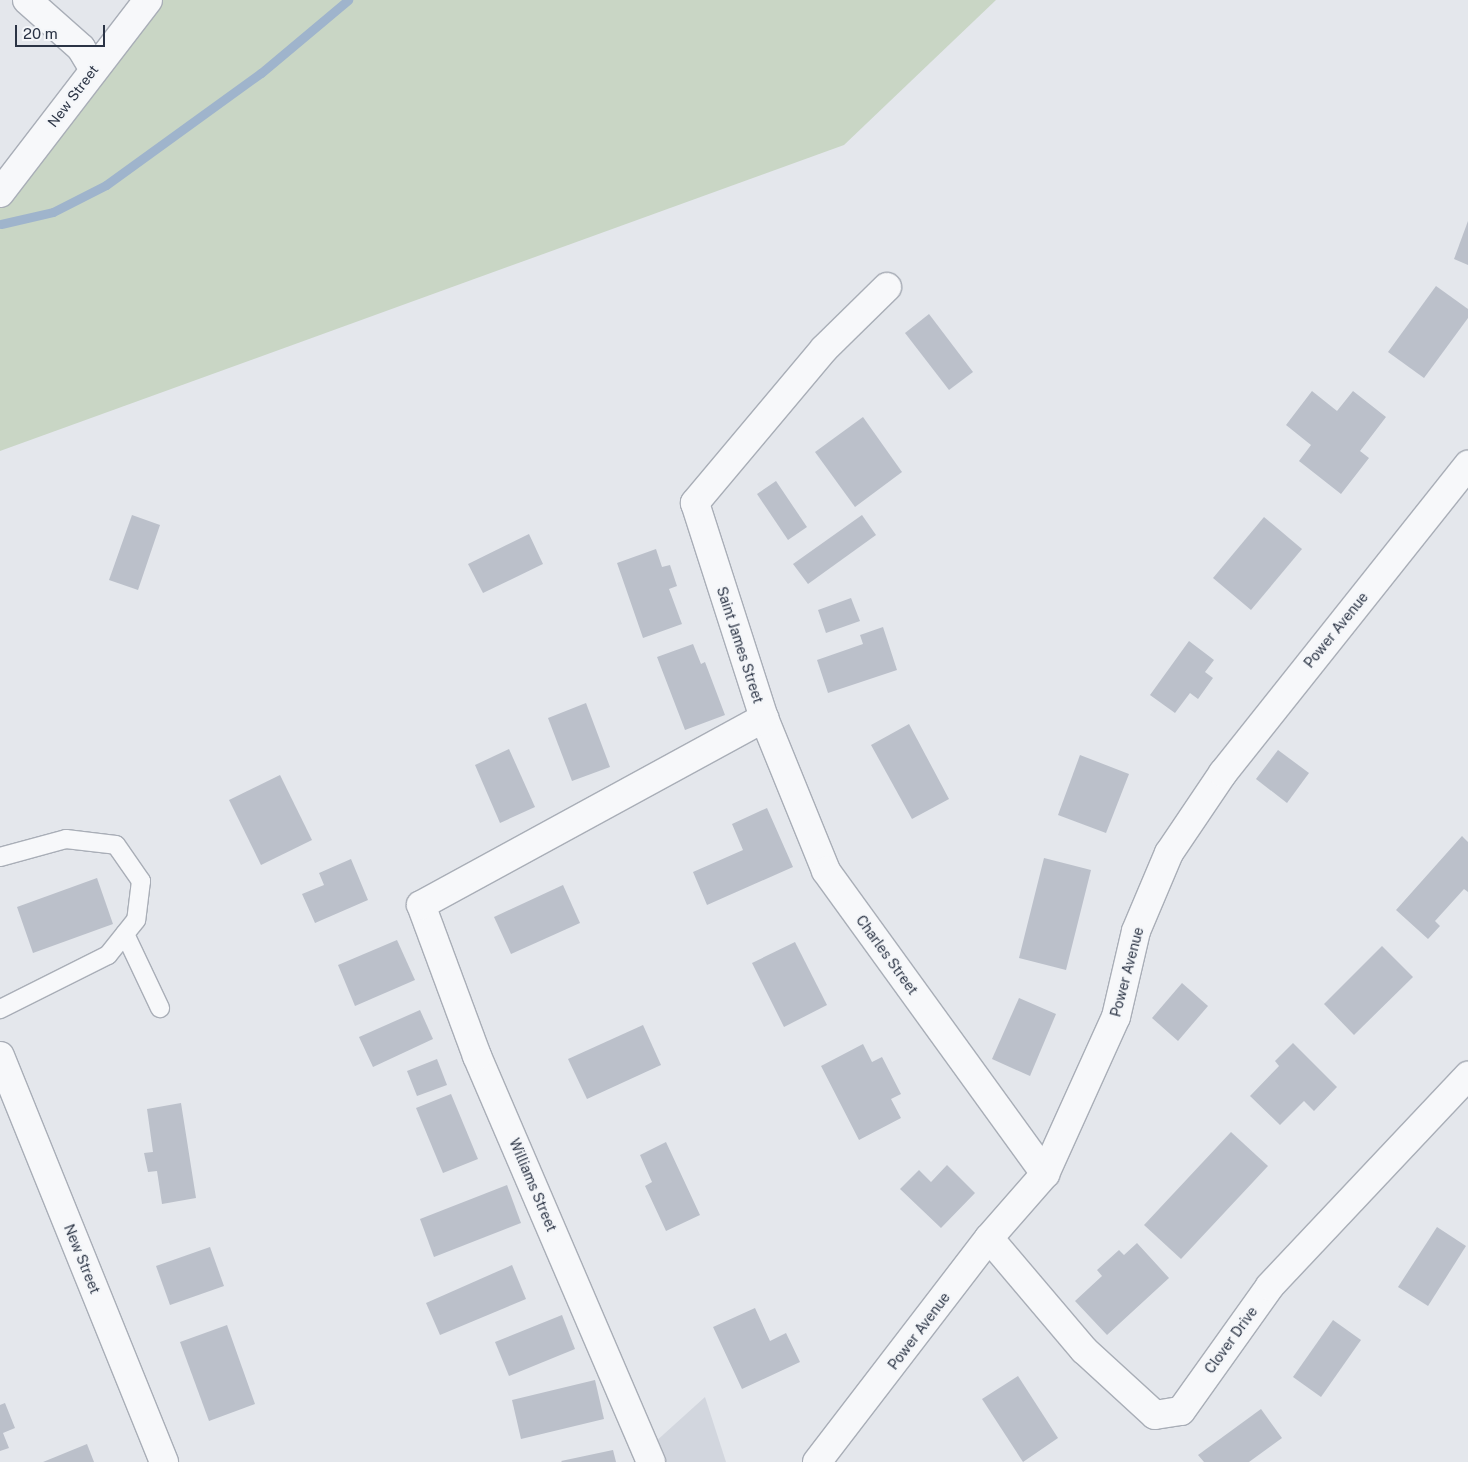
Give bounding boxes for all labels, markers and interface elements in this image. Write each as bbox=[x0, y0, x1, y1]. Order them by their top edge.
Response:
scale bar bbox=[18, 15, 108, 47]
text: 20 m bbox=[23, 25, 58, 42]
street label: New Street bbox=[44, 62, 102, 130]
street label: Saint James Street bbox=[713, 584, 767, 706]
street label: Power Avenue bbox=[1300, 589, 1372, 671]
street label: Charles Street bbox=[853, 912, 921, 998]
street label: Power Avenue bbox=[1107, 925, 1147, 1019]
street label: Williams Street bbox=[506, 1136, 560, 1234]
street label: New Street bbox=[60, 1222, 104, 1296]
street label: Power Avenue bbox=[885, 1289, 953, 1373]
street label: Clover Drive bbox=[1201, 1303, 1261, 1377]

